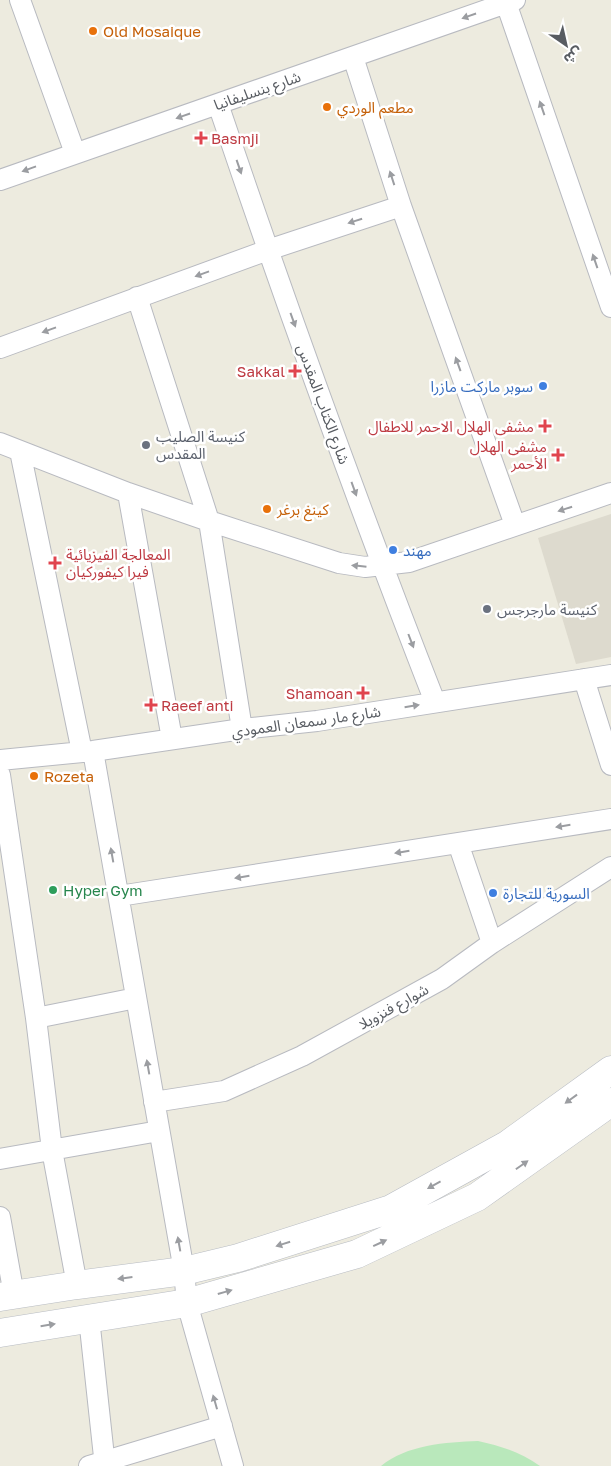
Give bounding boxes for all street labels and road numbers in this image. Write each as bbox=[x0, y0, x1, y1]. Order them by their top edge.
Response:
street label: شارع بنسليفانيا bbox=[211, 67, 304, 117]
street label: شارع الكتاب المقدس bbox=[290, 342, 354, 468]
street label: شارع مار سمعان العمودي bbox=[230, 702, 383, 744]
street label: شوارع فنزويلا bbox=[355, 979, 433, 1036]

